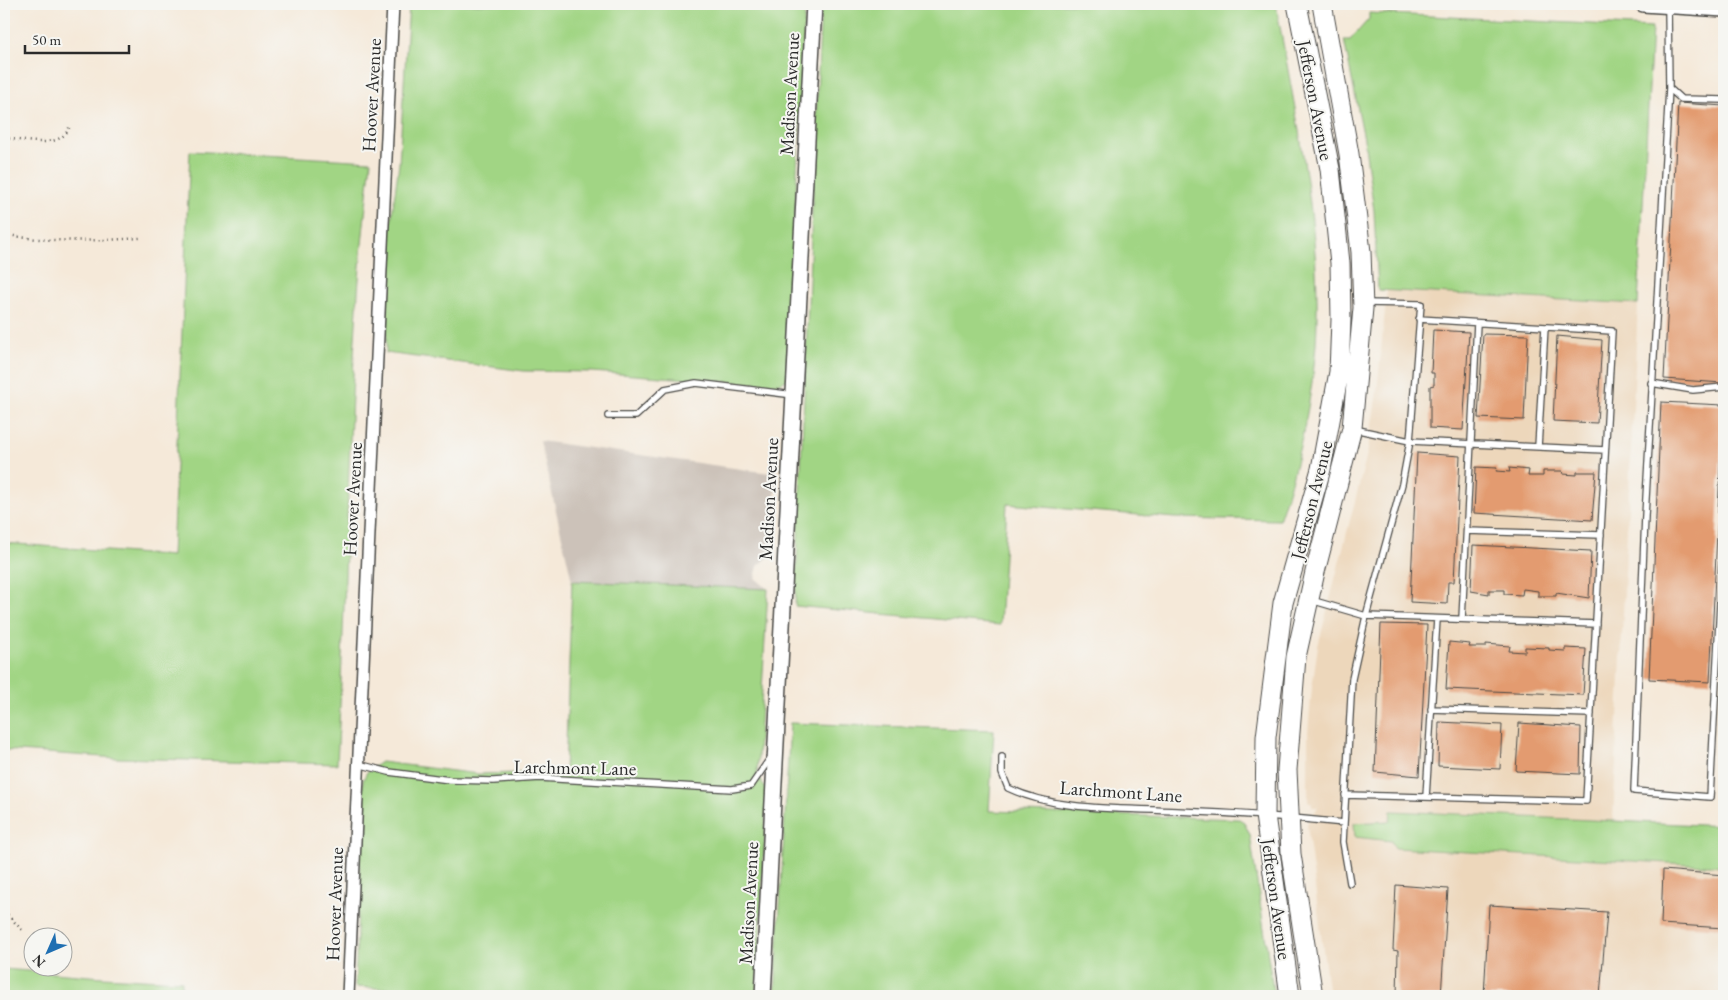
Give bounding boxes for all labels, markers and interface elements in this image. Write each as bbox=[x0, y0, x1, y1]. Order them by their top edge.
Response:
scale bar bbox=[25, 22, 129, 54]
text: 50 m bbox=[32, 30, 61, 49]
street label: Madison Avenue bbox=[774, 32, 805, 156]
street label: Jefferson Avenue bbox=[1291, 36, 1339, 162]
street label: Hoover Avenue bbox=[356, 38, 387, 153]
street label: Madison Avenue bbox=[753, 437, 784, 561]
street label: Jefferson Avenue bbox=[1284, 438, 1338, 564]
street label: Hoover Avenue bbox=[337, 442, 368, 557]
street label: Larchmont Lane bbox=[513, 754, 637, 781]
street label: Larchmont Lane bbox=[1059, 775, 1183, 808]
street label: Jefferson Avenue bbox=[1255, 835, 1297, 961]
street label: Madison Avenue bbox=[733, 841, 764, 965]
street label: Hoover Avenue bbox=[320, 847, 349, 961]
north arrow bbox=[22, 928, 72, 978]
text: N bbox=[28, 950, 49, 972]

